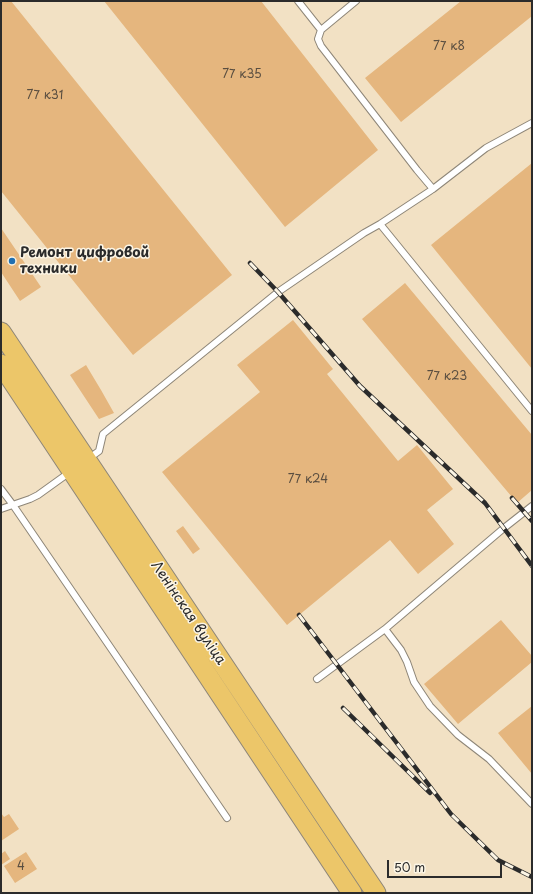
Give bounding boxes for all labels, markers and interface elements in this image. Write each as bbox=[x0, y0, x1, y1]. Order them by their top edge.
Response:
house number: 77 к8 bbox=[433, 40, 465, 54]
house number: 77 к35 bbox=[222, 68, 262, 82]
house number: 77 к31 bbox=[27, 89, 63, 103]
place label: Ремонт цифровой техники bbox=[20, 245, 149, 278]
marker: Ремонт цифровой техники bbox=[7, 256, 17, 266]
house number: 77 к23 bbox=[427, 370, 467, 384]
house number: 77 к24 bbox=[288, 473, 328, 487]
street label: Ленінская вуліца bbox=[147, 558, 229, 668]
scale bar bbox=[389, 852, 504, 878]
text: 50 m bbox=[394, 858, 425, 876]
house number: 4 bbox=[17, 860, 25, 874]

